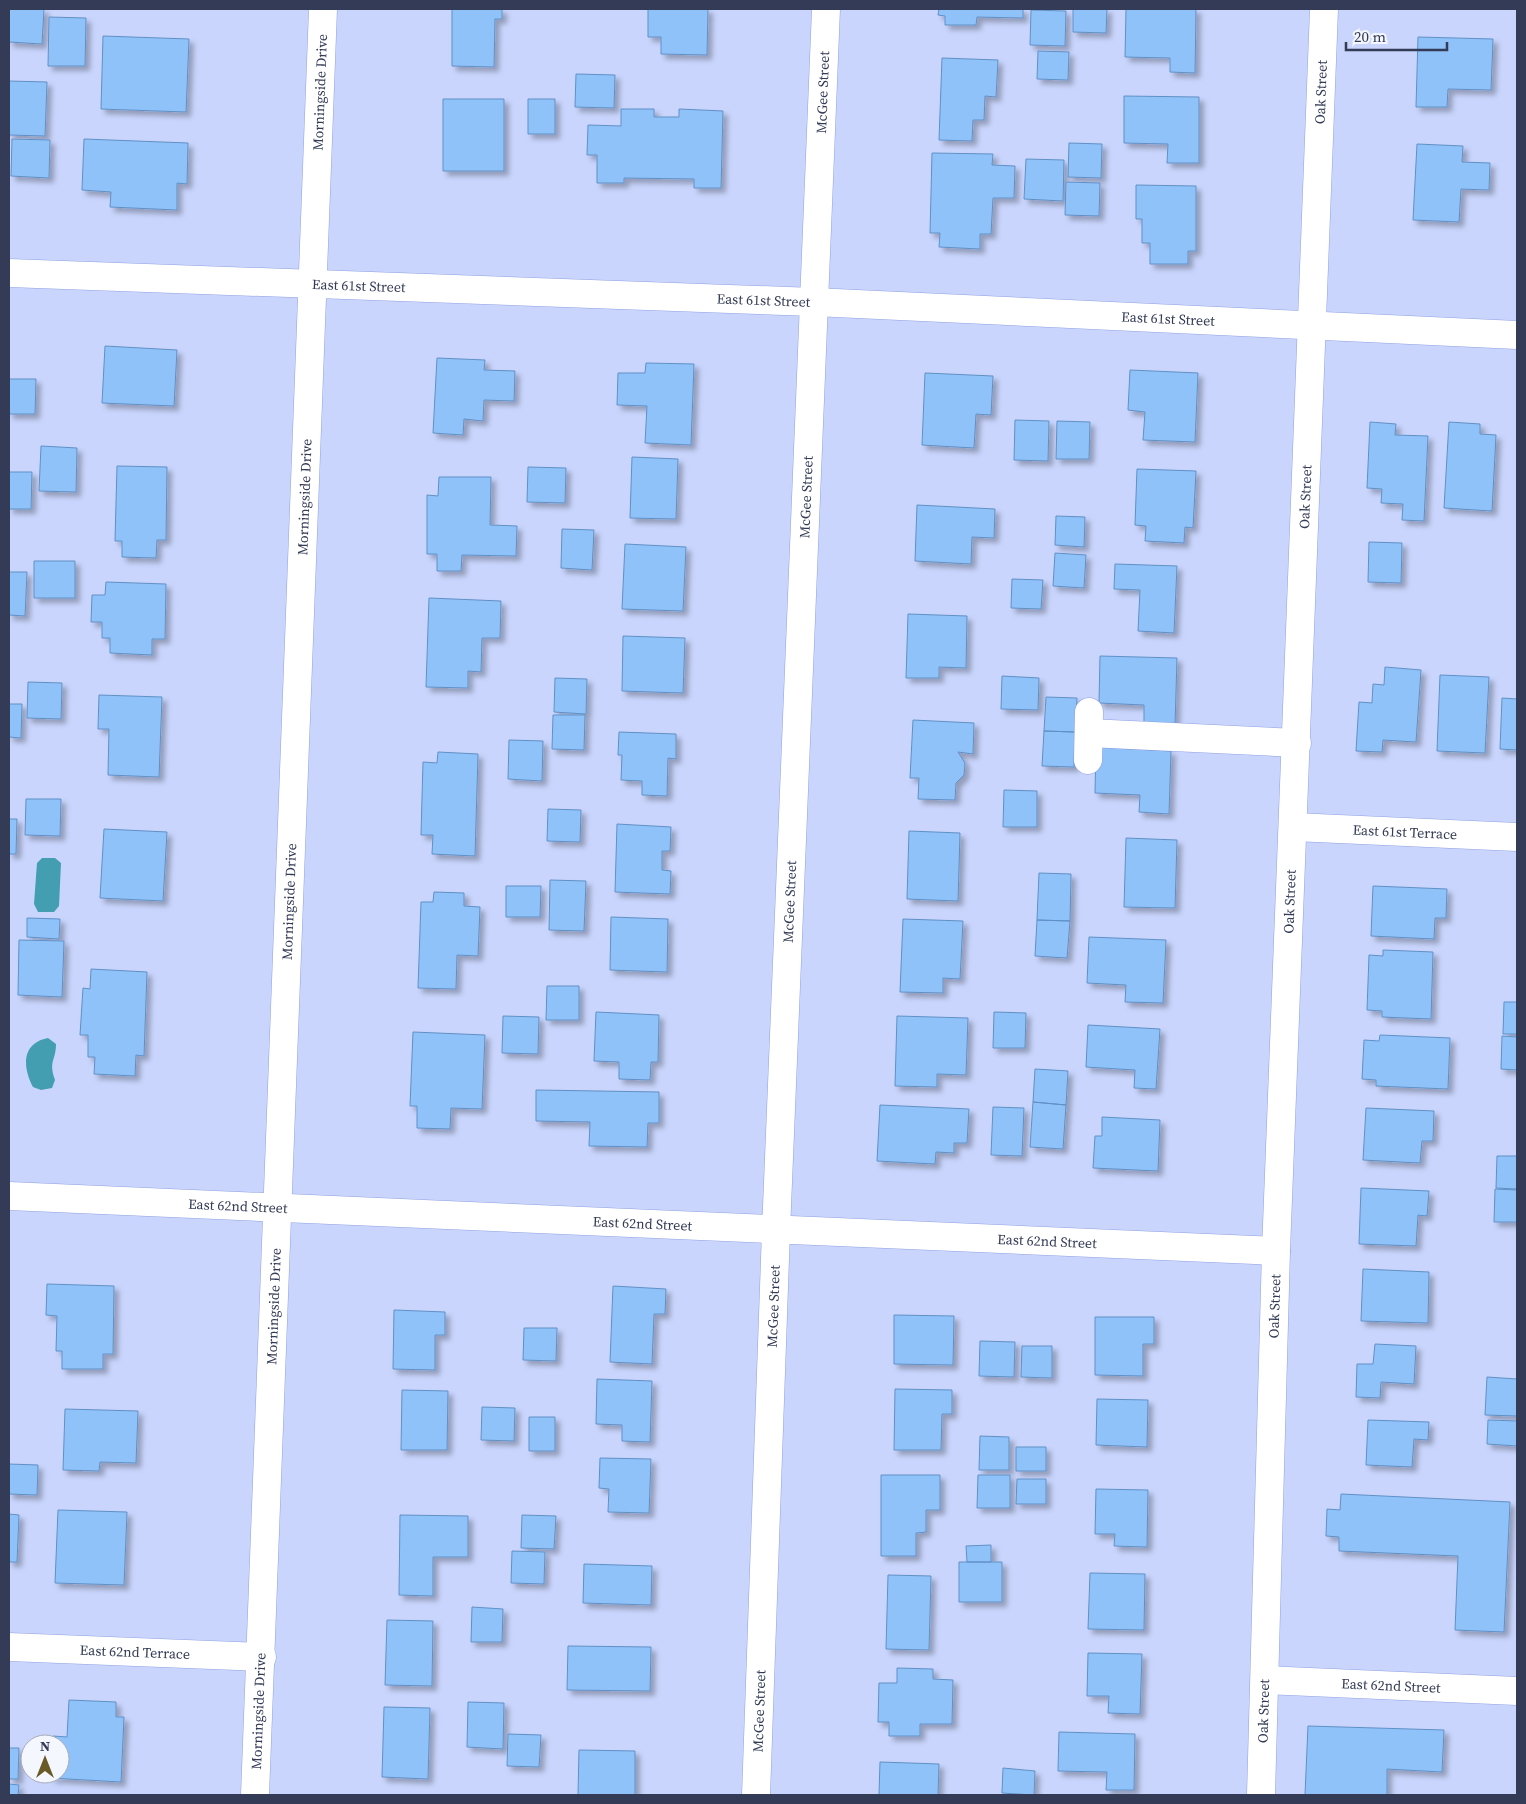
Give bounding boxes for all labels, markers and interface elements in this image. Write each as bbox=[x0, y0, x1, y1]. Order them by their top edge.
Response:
scale bar bbox=[1346, 20, 1447, 52]
text: 20 m bbox=[1354, 26, 1386, 47]
street label: Morningside Drive bbox=[308, 33, 332, 151]
street label: McGee Street bbox=[811, 50, 834, 134]
street label: Oak Street bbox=[1310, 59, 1332, 125]
street label: East 61st Street bbox=[312, 274, 406, 297]
street label: East 61st Street bbox=[716, 289, 811, 312]
street label: East 61st Street bbox=[1121, 306, 1216, 331]
street label: Morningside Drive bbox=[292, 438, 317, 556]
street label: McGee Street bbox=[794, 455, 818, 539]
street label: Oak Street bbox=[1294, 464, 1316, 529]
street label: East 61st Terrace bbox=[1352, 820, 1458, 844]
street label: Morningside Drive bbox=[277, 843, 301, 960]
street label: McGee Street bbox=[778, 860, 801, 943]
street label: Oak Street bbox=[1278, 869, 1301, 934]
street label: East 62nd Street bbox=[188, 1194, 288, 1218]
street label: East 62nd Street bbox=[592, 1211, 693, 1236]
street label: East 62nd Street bbox=[997, 1229, 1098, 1253]
street label: Morningside Drive bbox=[261, 1248, 286, 1365]
street label: McGee Street bbox=[762, 1264, 785, 1348]
street label: Oak Street bbox=[1264, 1273, 1285, 1339]
street label: East 62nd Terrace bbox=[79, 1640, 190, 1664]
street label: Morningside Drive bbox=[246, 1652, 270, 1770]
street label: McGee Street bbox=[748, 1669, 770, 1753]
street label: East 62nd Street bbox=[1341, 1673, 1441, 1698]
street label: Oak Street bbox=[1252, 1678, 1274, 1743]
north arrow bbox=[20, 1734, 70, 1784]
text: N bbox=[40, 1736, 50, 1756]

